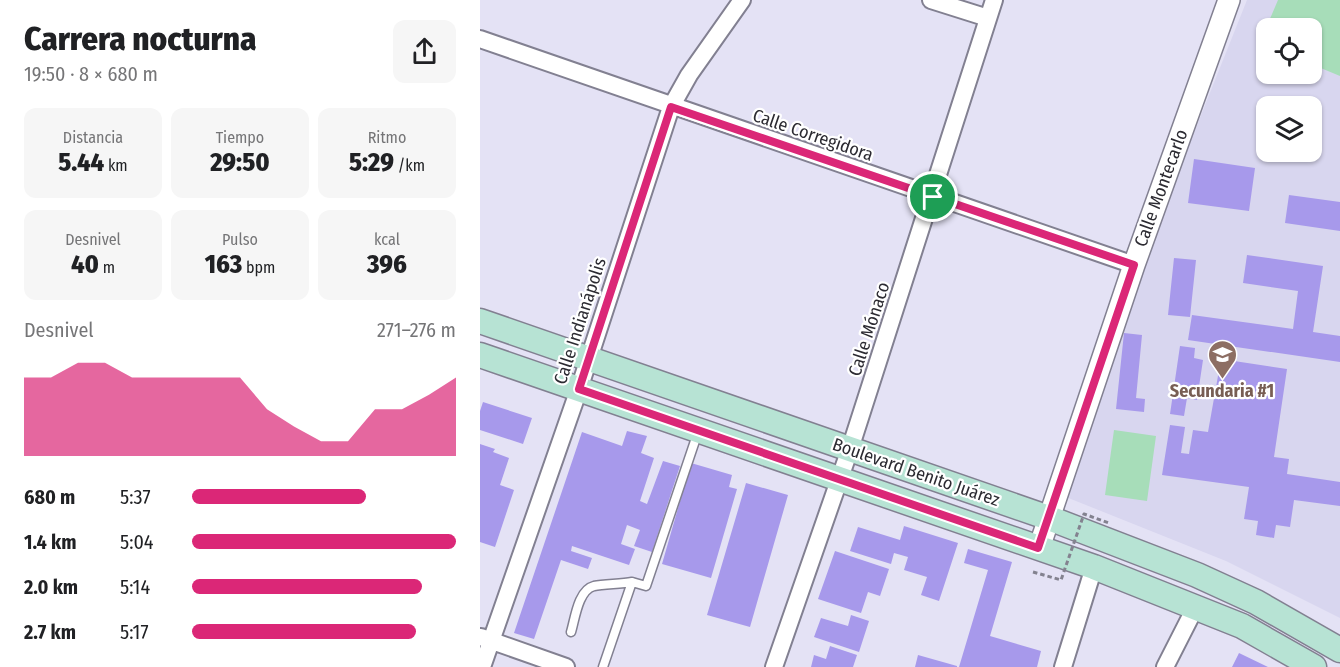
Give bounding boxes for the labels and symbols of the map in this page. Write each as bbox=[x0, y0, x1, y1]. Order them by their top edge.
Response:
street label: Calle Corregidora bbox=[750, 104, 876, 166]
street label: Calle Montecarlo bbox=[1130, 126, 1192, 250]
pin bbox=[907, 171, 958, 222]
street label: Calle Indianápolis bbox=[549, 255, 611, 387]
street label: Calle Mónaco bbox=[843, 279, 895, 379]
school or university icon: Secundaria #1 bbox=[1206, 338, 1238, 380]
place label: Secundaria #1 bbox=[1170, 380, 1274, 402]
street label: Boulevard Benito Juárez bbox=[830, 433, 1002, 511]

